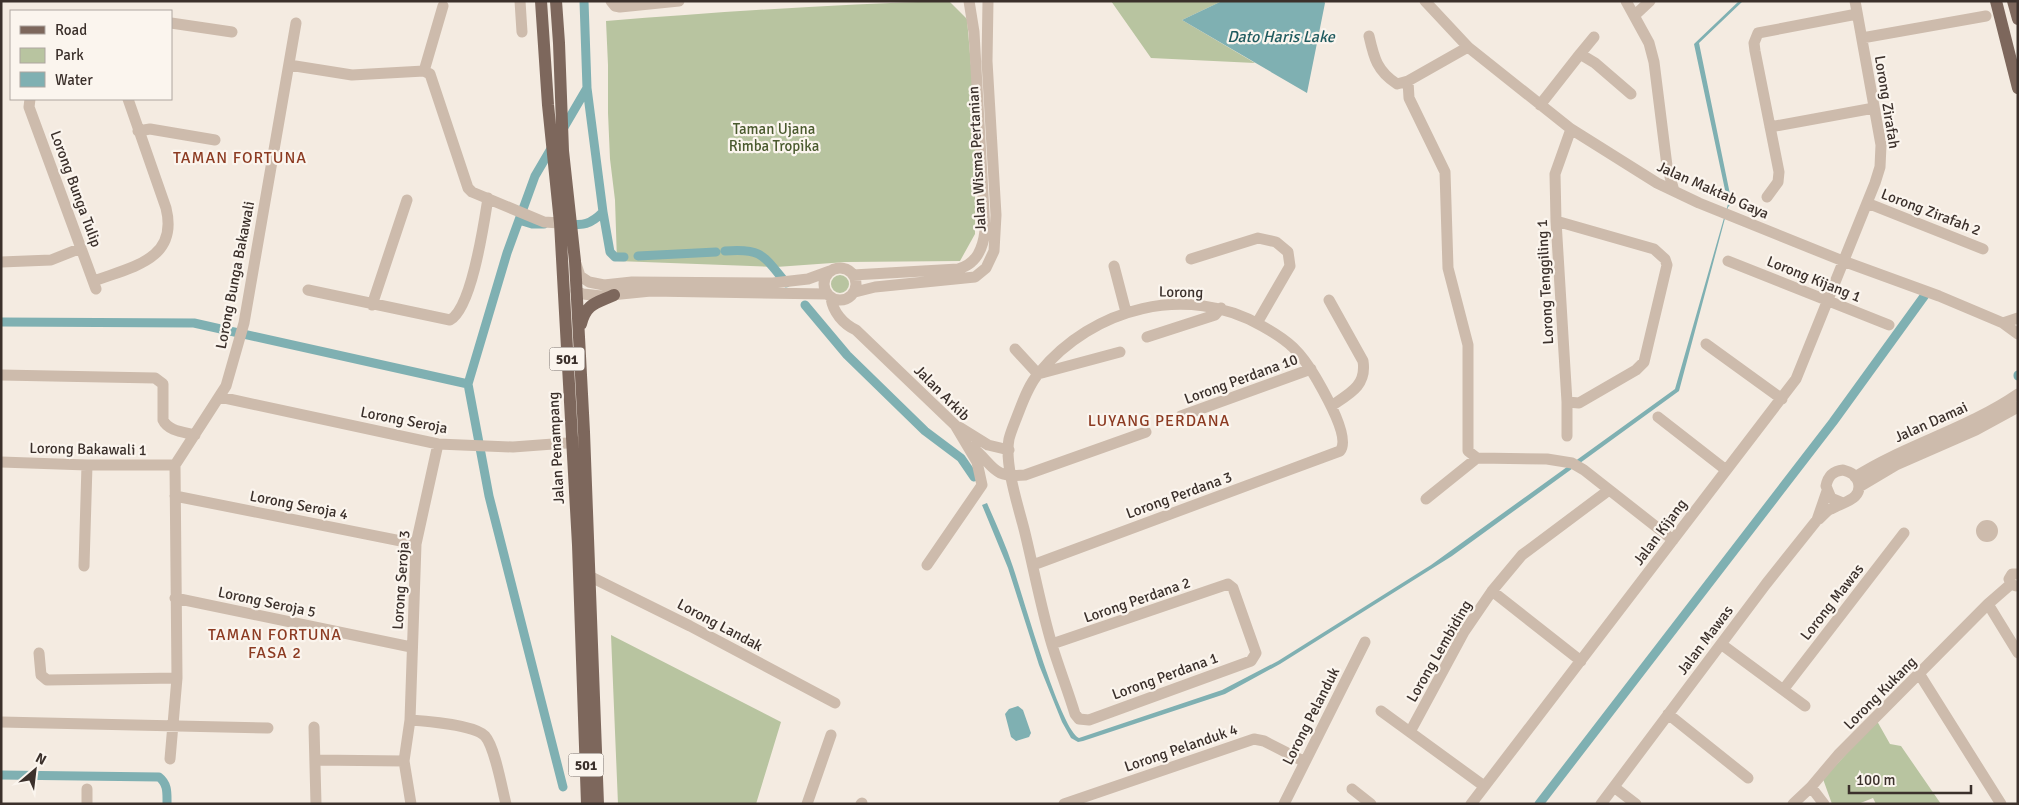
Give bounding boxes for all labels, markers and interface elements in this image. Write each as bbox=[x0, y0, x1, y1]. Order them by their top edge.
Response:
legend bbox=[10, 10, 172, 100]
text: Road bbox=[55, 21, 87, 39]
water label: Dato Haris Lake bbox=[1227, 27, 1336, 47]
text: Park bbox=[55, 46, 84, 64]
street label: Lorong Zirafah bbox=[1871, 54, 1903, 150]
text: Water bbox=[55, 71, 93, 89]
street label: Jalan Wisma Pertanian bbox=[964, 86, 990, 232]
park label: Taman Ujana Rimba Tropika bbox=[729, 120, 819, 155]
street label: Lorong Bunga Tulip bbox=[47, 128, 105, 250]
district label: TAMAN FORTUNA bbox=[173, 148, 307, 168]
street label: Jalan Maktab Gaya bbox=[1654, 157, 1772, 223]
street label: Lorong Zirafah 2 bbox=[1879, 185, 1983, 239]
street label: Lorong Bunga Bakawali bbox=[212, 200, 258, 350]
street label: Lorong Tenggiling 1 bbox=[1533, 219, 1557, 345]
street label: Lorong Kijang 1 bbox=[1764, 252, 1864, 306]
street label: Lorong bbox=[1159, 283, 1203, 301]
road number: 501 bbox=[550, 348, 584, 370]
street label: Lorong Perdana 10 bbox=[1182, 350, 1300, 408]
street label: Jalan Arkib bbox=[910, 361, 974, 425]
street label: Jalan Penampang bbox=[544, 391, 568, 505]
street label: Jalan Damai bbox=[1892, 398, 1970, 446]
street label: Lorong Seroja bbox=[359, 403, 449, 437]
district label: LUYANG PERDANA bbox=[1088, 411, 1230, 431]
street label: Lorong Bakawali 1 bbox=[29, 439, 147, 459]
street label: Lorong Perdana 3 bbox=[1124, 467, 1234, 523]
street label: Lorong Seroja 4 bbox=[248, 487, 350, 523]
street label: Jalan Kijang bbox=[1629, 495, 1691, 569]
street label: Lorong Seroja 3 bbox=[389, 530, 413, 630]
street label: Lorong Mawas bbox=[1797, 560, 1868, 644]
street label: Lorong Perdana 2 bbox=[1081, 573, 1193, 627]
street label: Lorong Seroja 5 bbox=[216, 583, 318, 621]
street label: Lorong Landak bbox=[674, 595, 766, 655]
street label: Lorong Lembiding bbox=[1403, 597, 1475, 705]
street label: Jalan Mawas bbox=[1673, 602, 1737, 678]
district label: TAMAN FORTUNA FASA 2 bbox=[208, 625, 342, 663]
street label: Lorong Perdana 1 bbox=[1110, 648, 1220, 704]
street label: Lorong Kukang bbox=[1840, 653, 1920, 733]
street label: Lorong Pelanduk bbox=[1279, 664, 1344, 768]
street label: Lorong Pelanduk 4 bbox=[1122, 720, 1240, 776]
north arrow bbox=[10, 745, 60, 795]
text: N bbox=[33, 749, 49, 769]
road number: 501 bbox=[568, 754, 604, 776]
scale bar bbox=[1849, 762, 1972, 794]
text: 100 m bbox=[1856, 771, 1896, 789]

